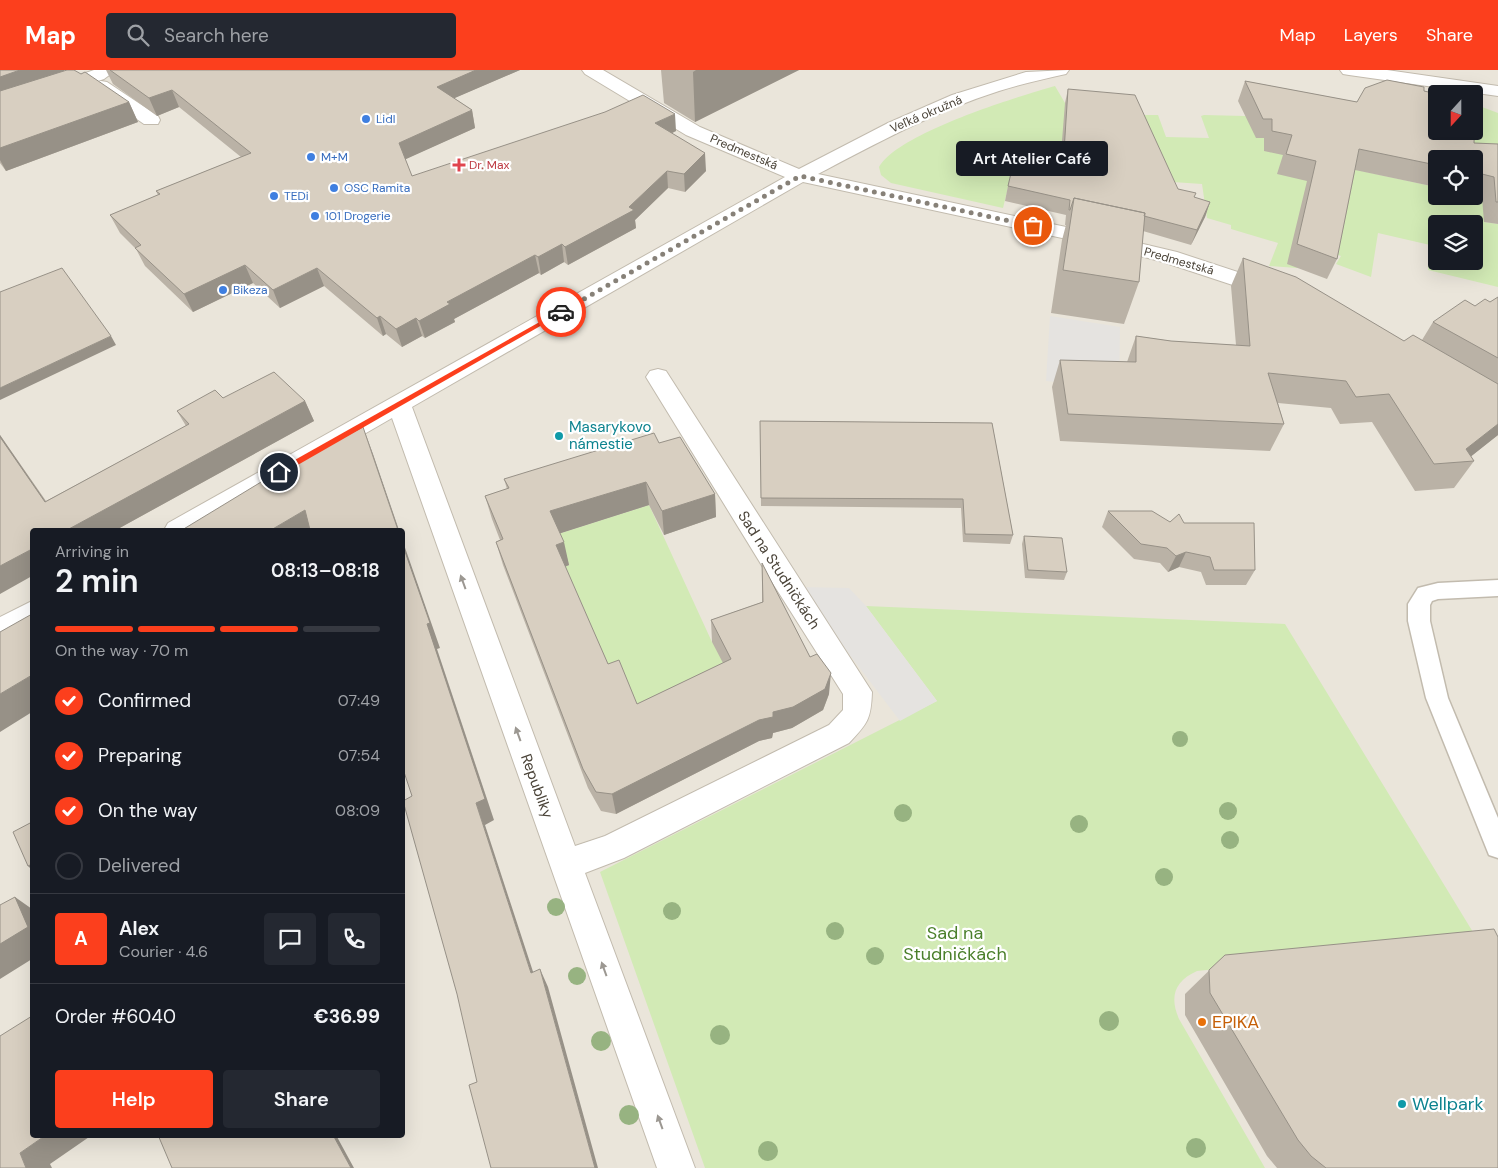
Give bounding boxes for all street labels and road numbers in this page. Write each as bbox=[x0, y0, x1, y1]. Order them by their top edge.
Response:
street label: Veľká okružná bbox=[887, 92, 965, 136]
street label: Predmestská bbox=[708, 131, 780, 173]
street label: Predmestská bbox=[1142, 243, 1216, 279]
street label: Sad na Studničkách bbox=[733, 507, 825, 633]
street label: Republiky bbox=[516, 751, 558, 822]

